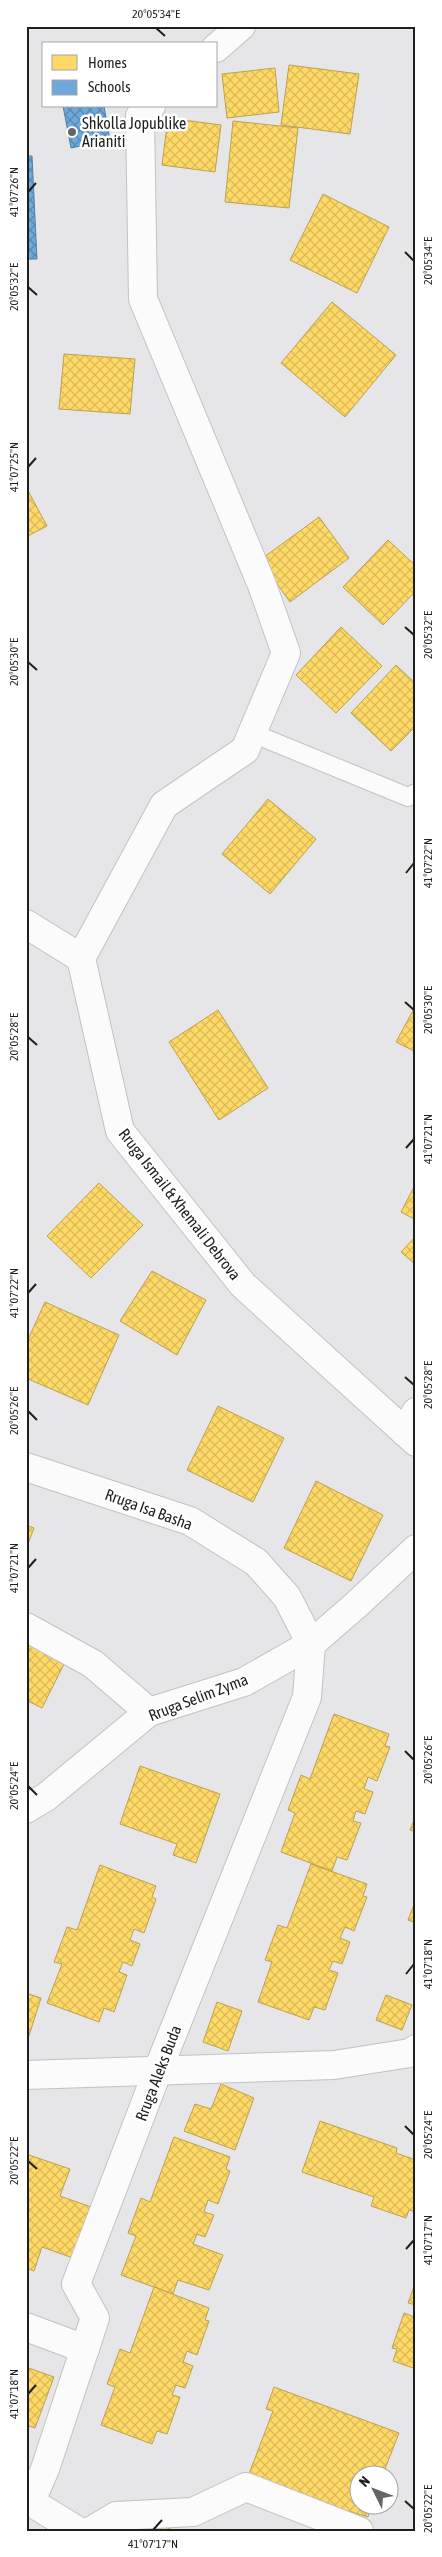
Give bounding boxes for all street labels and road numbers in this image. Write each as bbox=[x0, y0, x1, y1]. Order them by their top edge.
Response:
street label: Rruga Ismail & Xhemali Debrova bbox=[115, 1125, 245, 1284]
street label: Rruga Isa Basha bbox=[102, 1485, 195, 1534]
street label: Rruga Selim Zyma bbox=[146, 1670, 251, 1725]
street label: Rruga Aleks Buda bbox=[131, 2023, 185, 2124]

